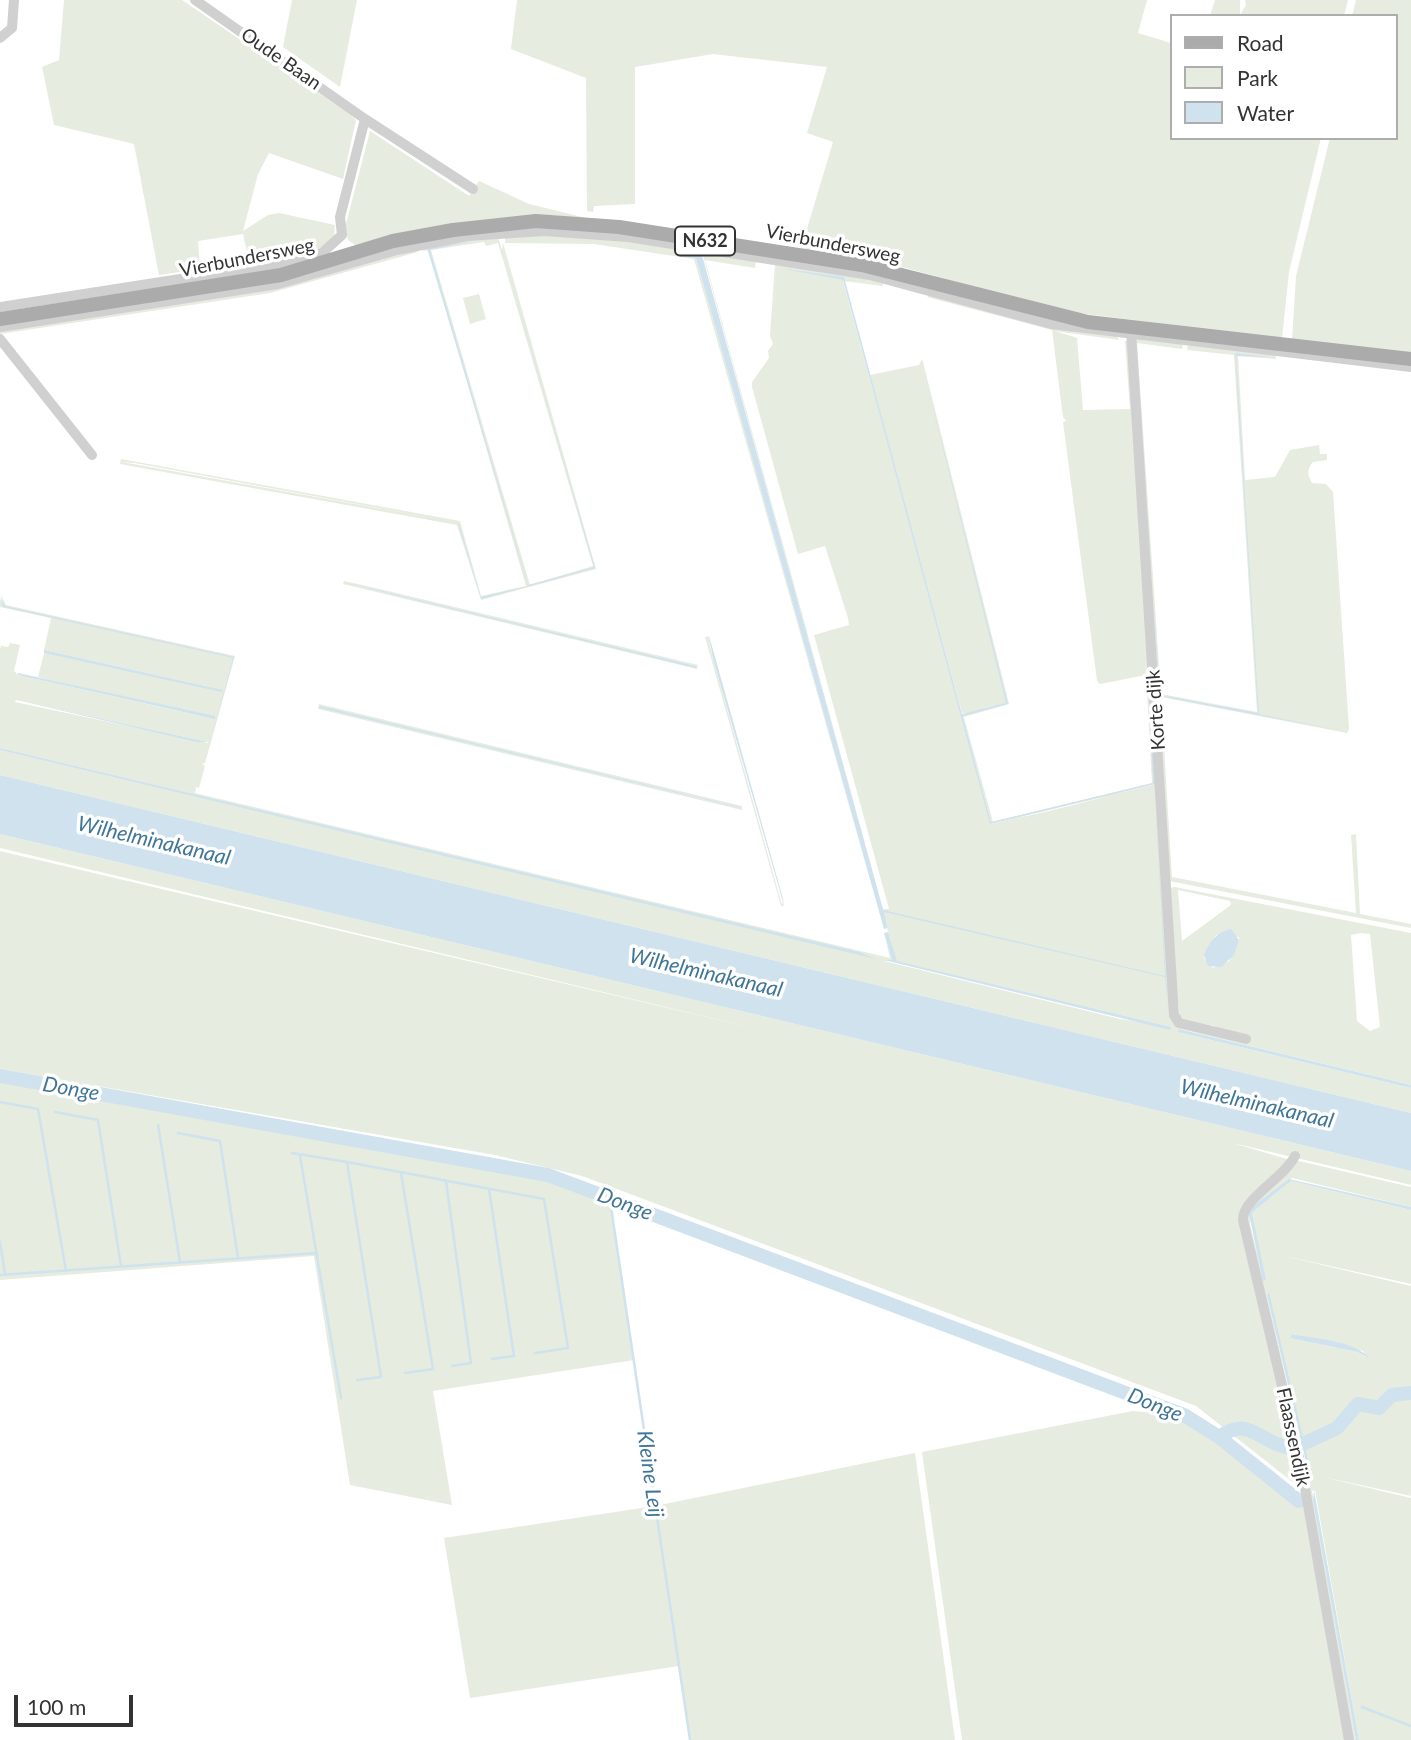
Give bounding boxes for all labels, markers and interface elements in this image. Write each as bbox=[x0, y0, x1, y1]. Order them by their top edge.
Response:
legend bbox=[1170, 14, 1397, 140]
street label: Oude Baan bbox=[236, 23, 326, 95]
text: Road bbox=[1237, 30, 1284, 55]
text: Park bbox=[1237, 65, 1278, 90]
text: Water bbox=[1237, 100, 1294, 125]
street label: Vierbundersweg bbox=[764, 220, 902, 268]
road number: N632 bbox=[675, 227, 735, 256]
street label: Vierbundersweg bbox=[178, 234, 316, 282]
street label: Korte dijk bbox=[1142, 669, 1170, 751]
water label: Wilhelminakanaal bbox=[75, 811, 233, 871]
water label: Wilhelminakanaal bbox=[627, 943, 785, 1003]
water label: Donge bbox=[41, 1072, 101, 1106]
water label: Wilhelminakanaal bbox=[1178, 1074, 1336, 1134]
water label: Donge bbox=[594, 1182, 656, 1226]
water label: Donge bbox=[1124, 1383, 1186, 1427]
street label: Flaassendijk bbox=[1271, 1386, 1315, 1488]
water label: Kleine Leij bbox=[631, 1429, 669, 1519]
scale bar bbox=[18, 1680, 136, 1724]
text: 100 m bbox=[27, 1694, 86, 1719]

